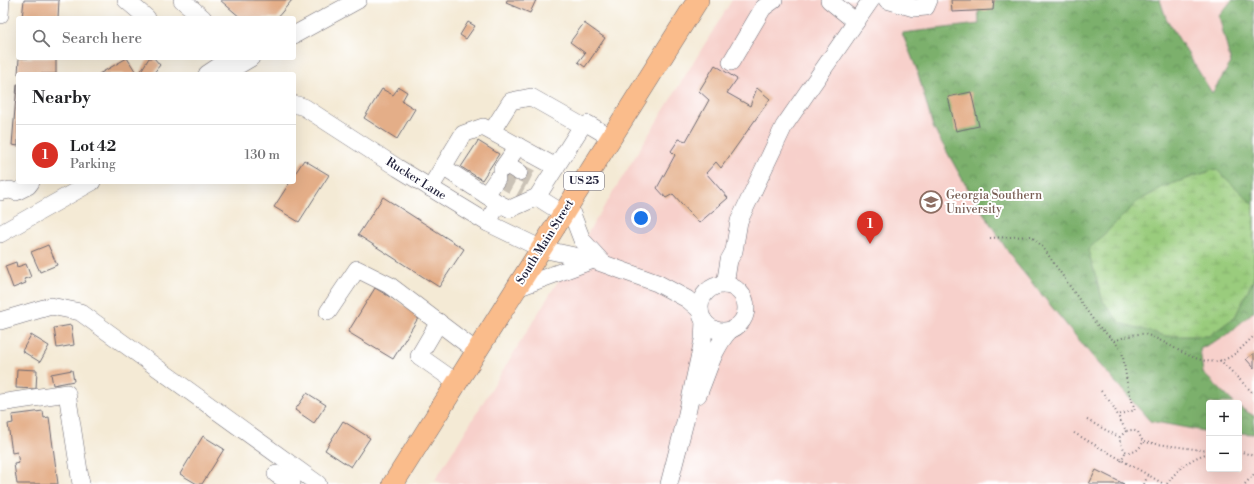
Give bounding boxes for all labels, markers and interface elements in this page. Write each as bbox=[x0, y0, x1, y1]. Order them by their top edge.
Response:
search box bbox=[16, 16, 296, 60]
icon: search bbox=[30, 27, 52, 49]
text: Search here bbox=[62, 29, 142, 48]
text: Nearby bbox=[32, 87, 91, 109]
text: Lot 42 bbox=[70, 137, 116, 156]
text: 1 bbox=[42, 147, 48, 163]
text: 130 m bbox=[245, 147, 280, 163]
street label: Rucker Lane bbox=[383, 155, 449, 203]
text: Parking bbox=[70, 156, 116, 172]
road number: US 25 bbox=[564, 172, 604, 190]
place label: Georgia Southern University bbox=[946, 188, 1042, 217]
school or university icon: Georgia Southern University bbox=[918, 189, 944, 215]
street label: South Main Street bbox=[513, 196, 578, 287]
your location bbox=[631, 208, 651, 228]
pin: 1 bbox=[857, 211, 883, 244]
map controls bbox=[1206, 400, 1242, 472]
button: + bbox=[1206, 400, 1242, 436]
button: − bbox=[1206, 436, 1242, 472]

